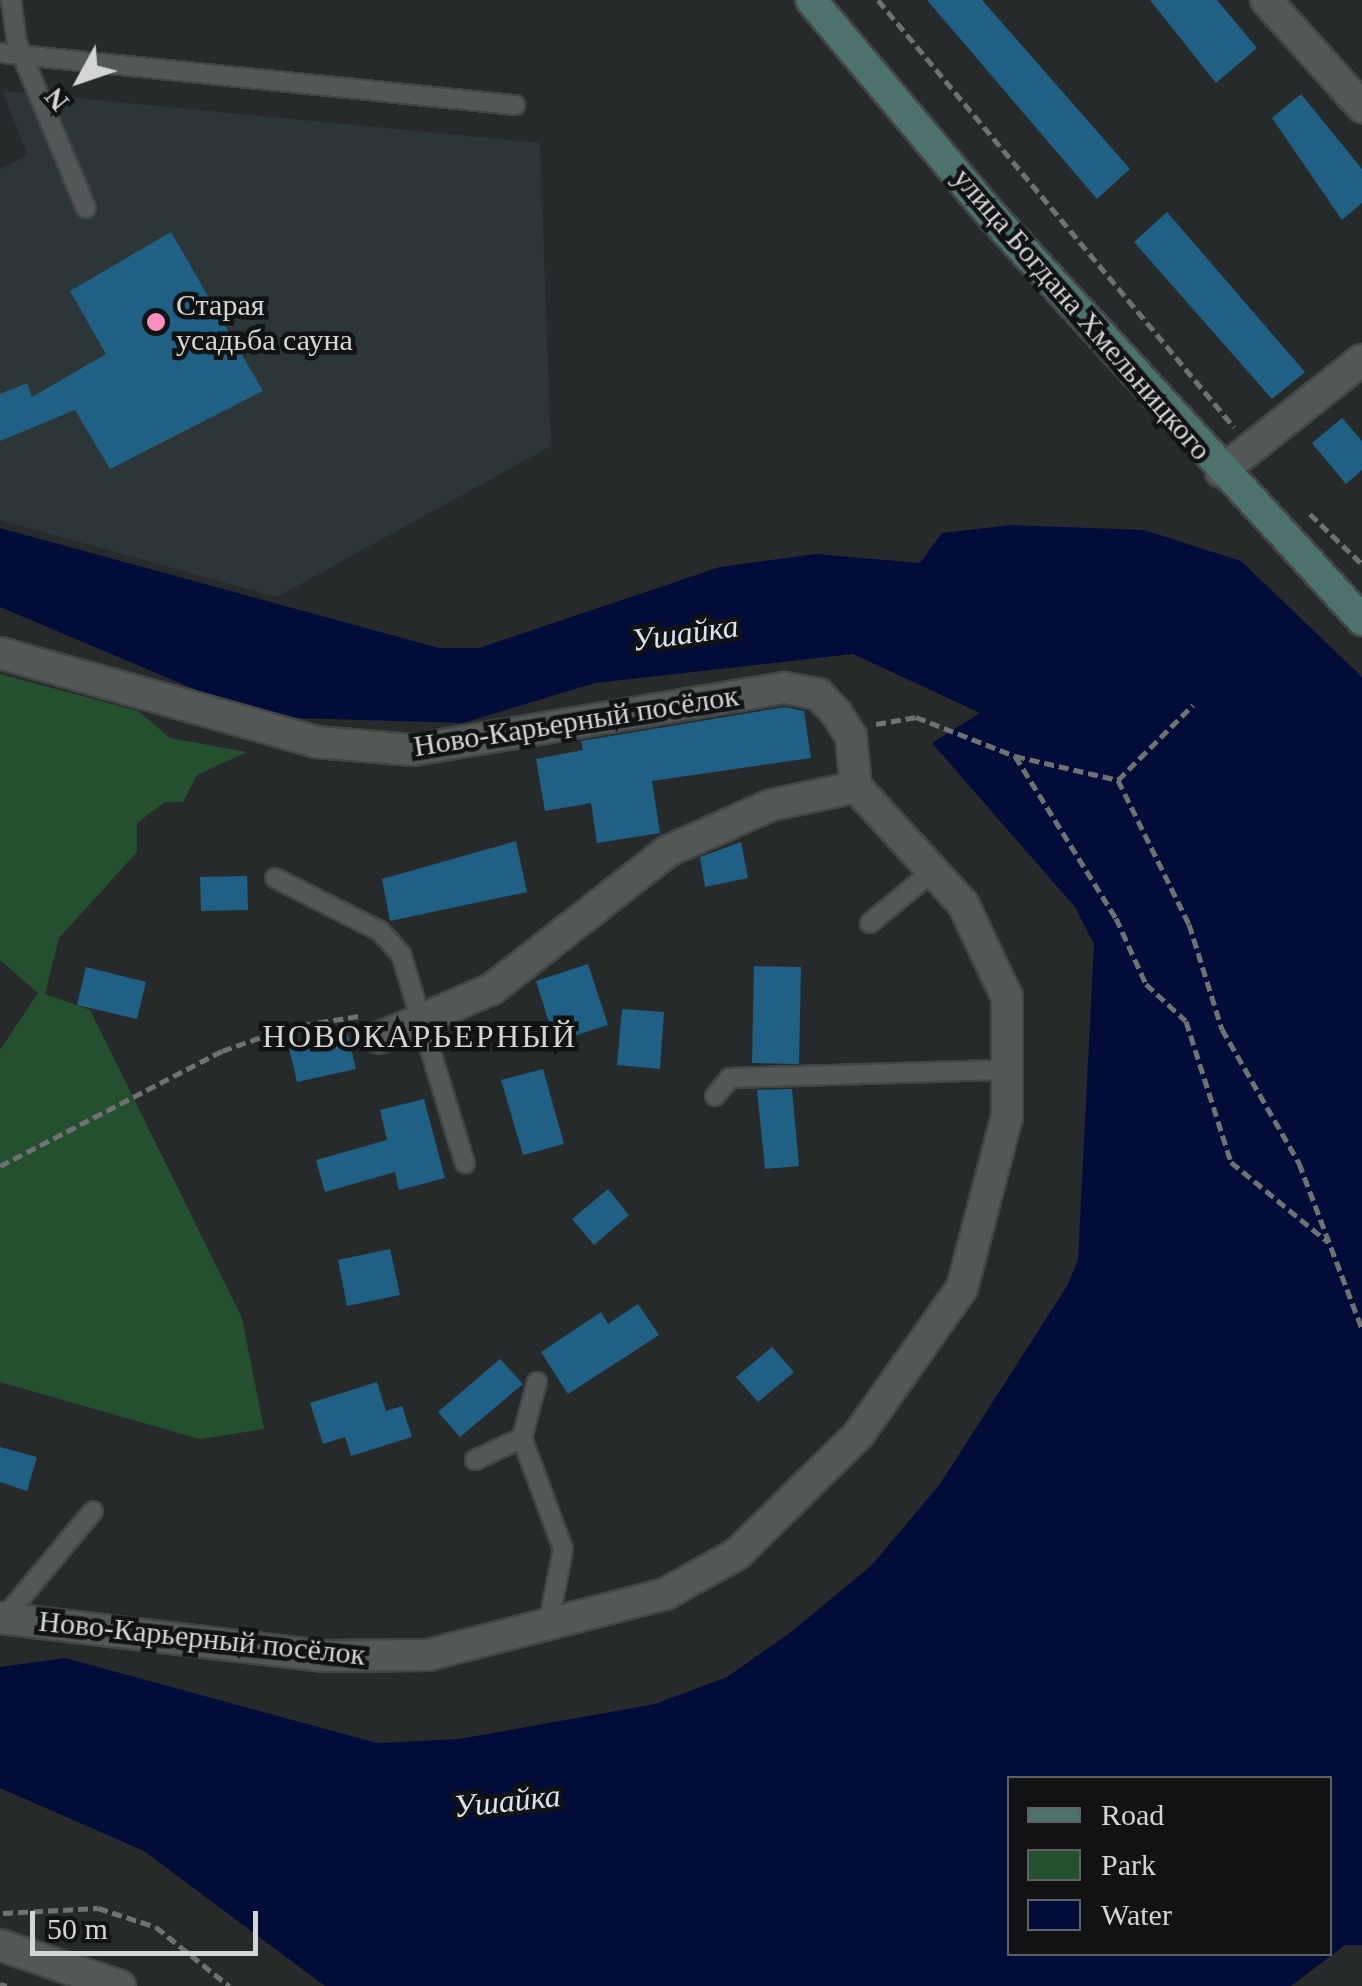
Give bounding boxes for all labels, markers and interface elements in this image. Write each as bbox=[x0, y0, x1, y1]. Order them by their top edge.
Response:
north arrow bbox=[30, 30, 130, 130]
text: N bbox=[38, 82, 75, 117]
street label: улица Богдана Хмельницкого bbox=[945, 161, 1219, 467]
place label: Старая усадьба сауна bbox=[176, 287, 353, 358]
marker: Старая усадьба сауна bbox=[145, 311, 167, 333]
water label: Ушайка bbox=[629, 607, 741, 659]
street label: Ново-Карьерный посёлок bbox=[411, 678, 741, 764]
district label: НОВОКАРЬЕРНЫЙ bbox=[262, 1017, 578, 1055]
street label: Ново-Карьерный посёлок bbox=[37, 1603, 367, 1673]
water label: Ушайка bbox=[452, 1776, 562, 1826]
legend bbox=[1007, 1776, 1332, 1956]
text: Road bbox=[1101, 1798, 1164, 1831]
text: Park bbox=[1101, 1848, 1156, 1881]
scale bar bbox=[35, 1891, 262, 1953]
text: Water bbox=[1101, 1898, 1172, 1931]
text: 50 m bbox=[47, 1912, 108, 1945]

